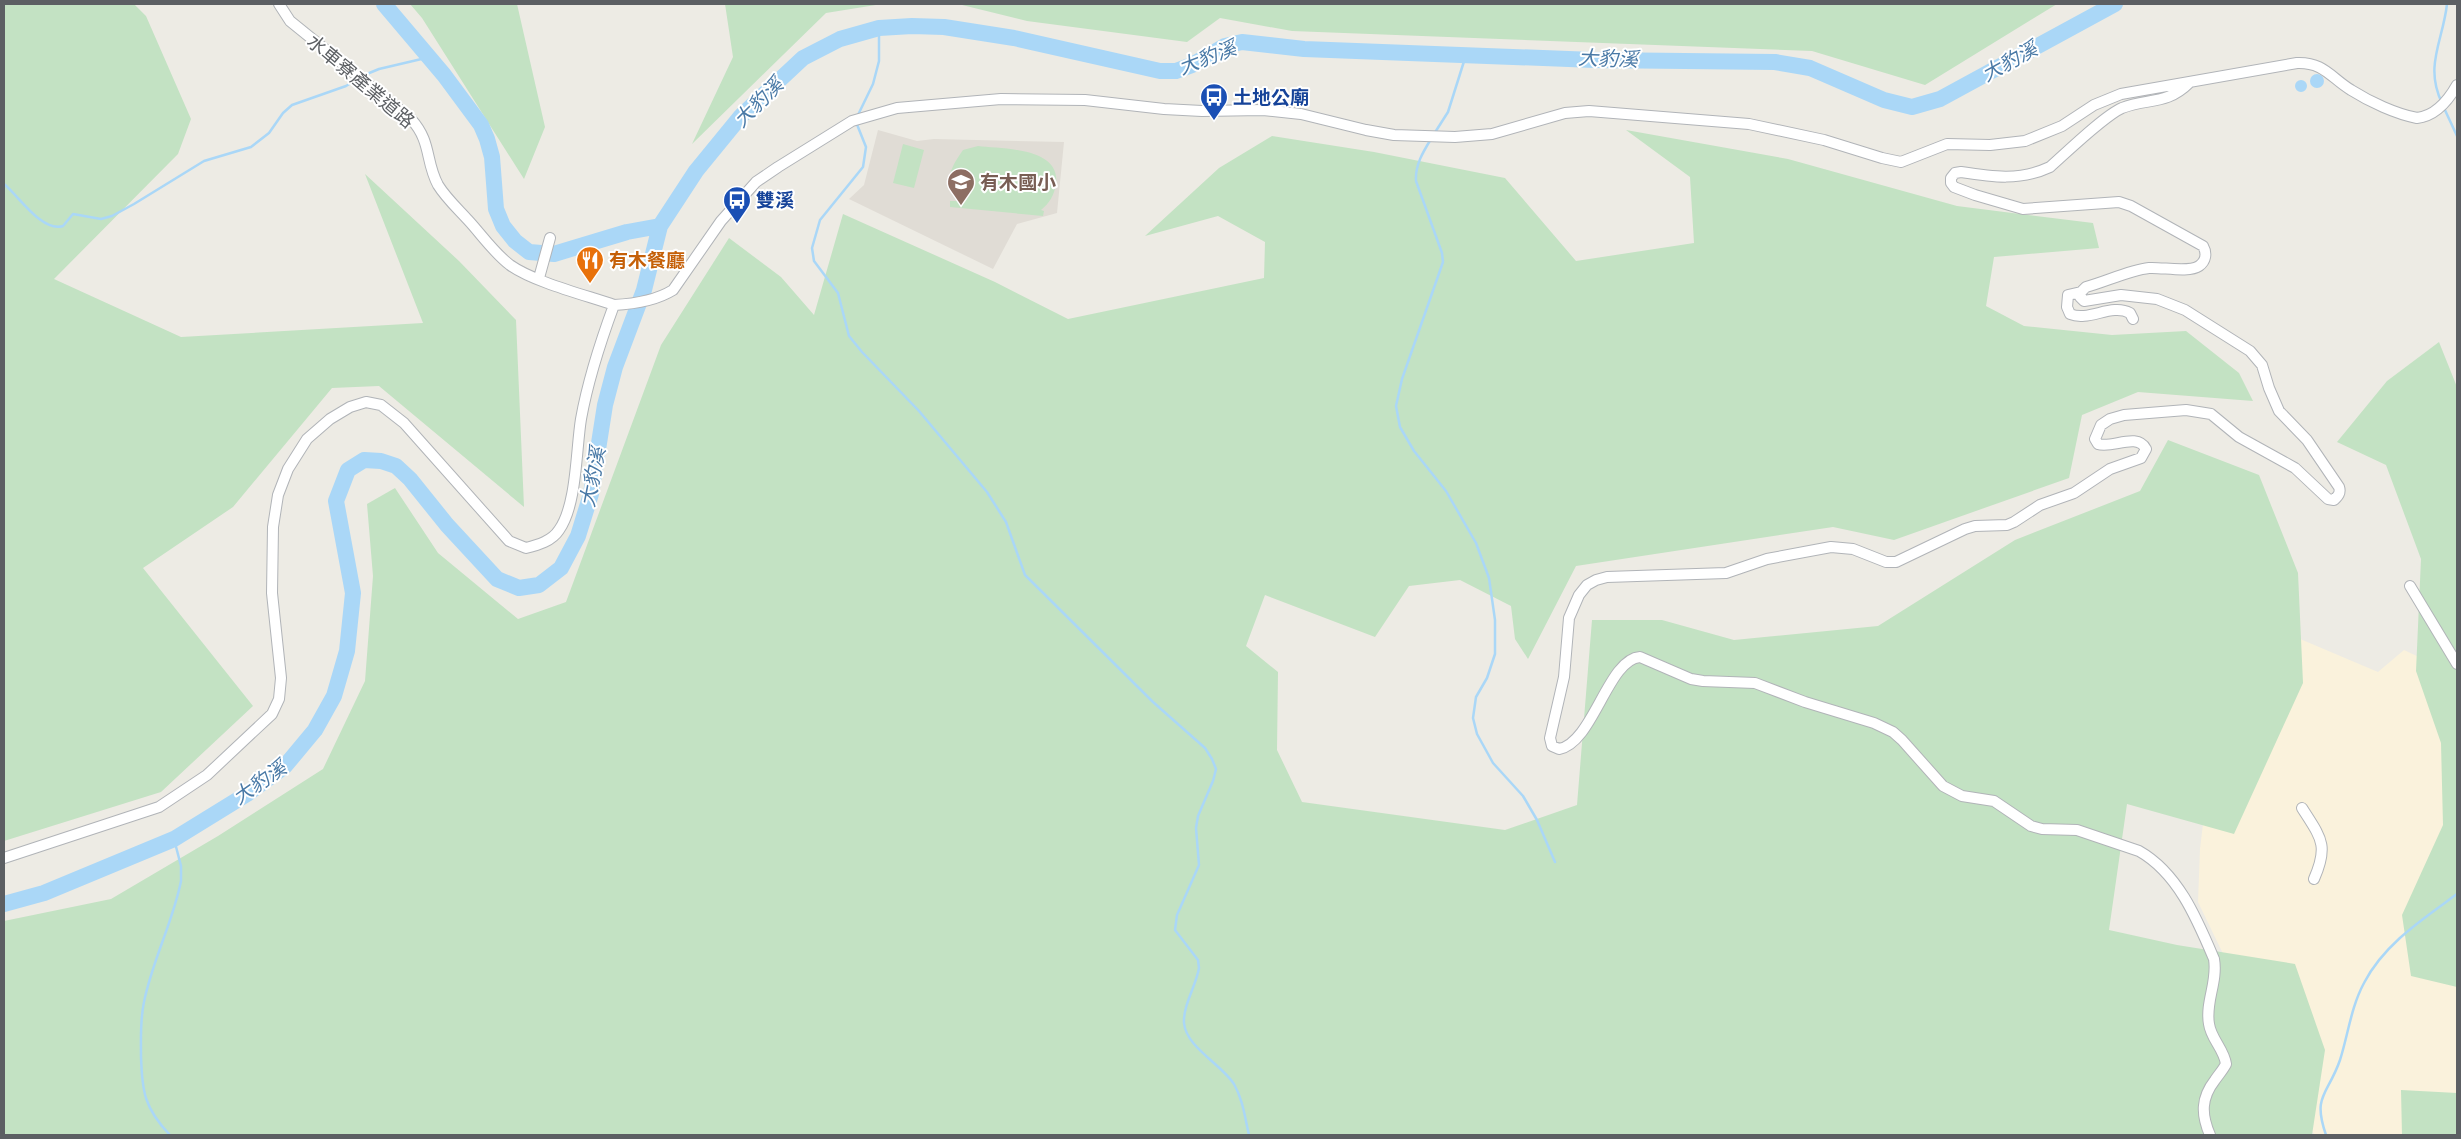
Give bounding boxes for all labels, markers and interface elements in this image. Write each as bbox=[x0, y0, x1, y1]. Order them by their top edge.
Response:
street label: 水車寮產業道路 bbox=[302, 29, 420, 133]
water label: 大豹溪 bbox=[1175, 34, 1242, 79]
water label: 大豹溪 bbox=[1977, 34, 2044, 86]
water label: 大豹溪 bbox=[1578, 44, 1641, 72]
water label: 大豹溪 bbox=[728, 70, 790, 132]
bus stop icon: 土地公廟 bbox=[1199, 82, 1229, 121]
place label: 土地公廟 bbox=[1233, 85, 1309, 109]
school or university icon: 有木國小 bbox=[946, 167, 976, 206]
place label: 有木國小 bbox=[980, 170, 1056, 194]
bus stop icon: 雙溪 bbox=[722, 185, 752, 224]
place label: 雙溪 bbox=[756, 188, 794, 212]
restaurant icon: 有木餐廳 bbox=[575, 245, 605, 284]
place label: 有木餐廳 bbox=[609, 248, 685, 272]
water label: 大豹溪 bbox=[574, 442, 611, 509]
water label: 大豹溪 bbox=[227, 753, 293, 809]

